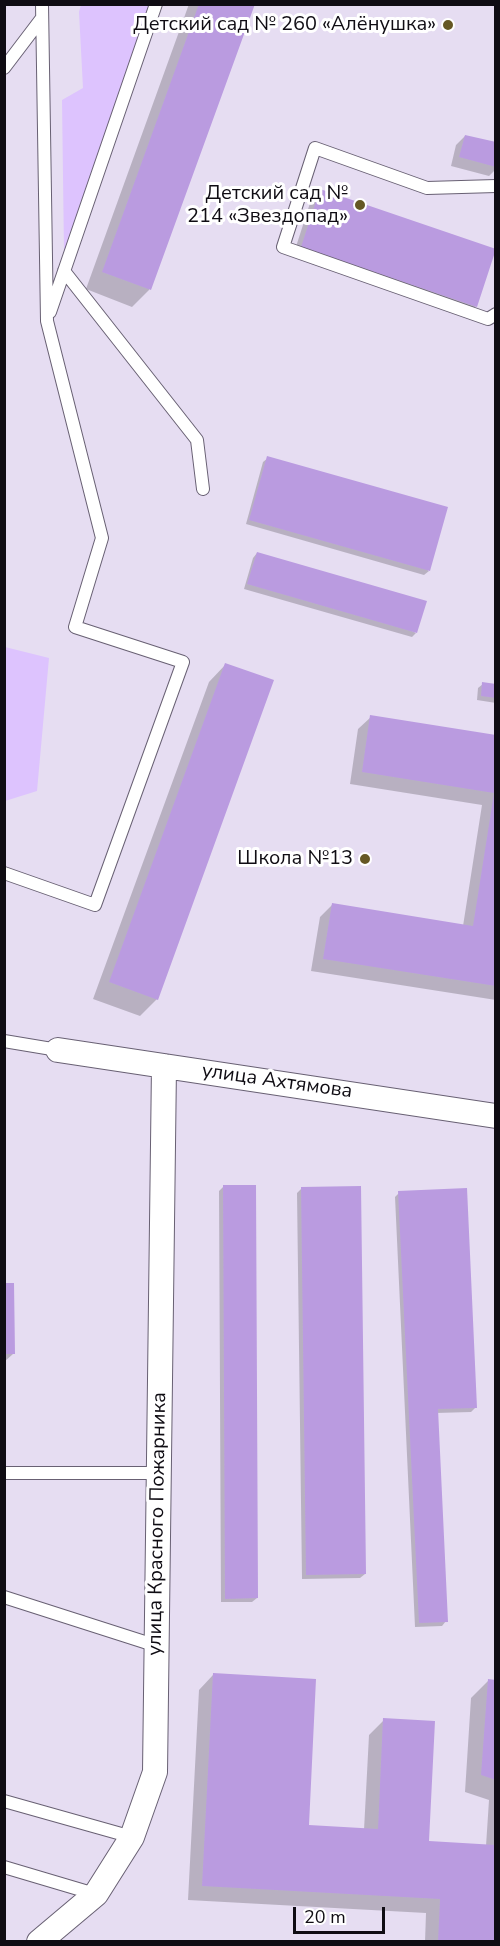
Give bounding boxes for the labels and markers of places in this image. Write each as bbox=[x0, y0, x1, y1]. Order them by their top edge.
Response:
place label: Детский сад № 260 «Алёнушка» bbox=[133, 13, 436, 37]
marker: Детский сад № 260 «Алёнушка» bbox=[441, 18, 455, 32]
place label: Детский сад № 214 «Звездопад» bbox=[187, 182, 348, 229]
marker: Детский сад № 214 «Звездопад» bbox=[353, 198, 367, 212]
place label: Школа №13 bbox=[237, 847, 353, 871]
marker: Школа №13 bbox=[358, 852, 372, 866]

